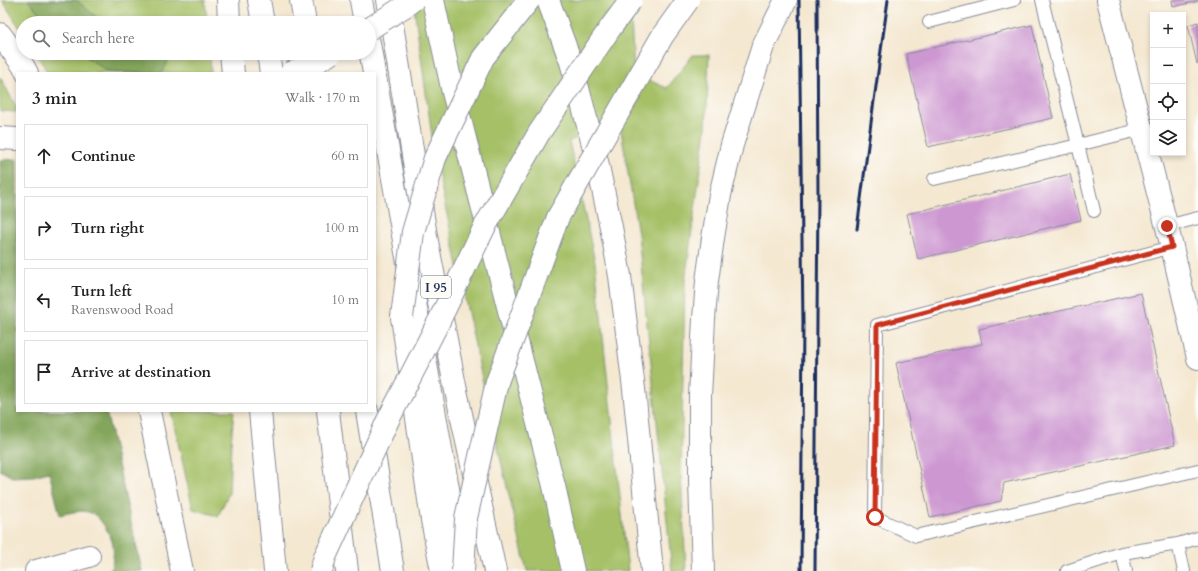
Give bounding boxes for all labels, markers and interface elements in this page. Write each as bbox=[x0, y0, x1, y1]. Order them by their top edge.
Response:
map controls bbox=[1150, 12, 1186, 156]
button: + bbox=[1150, 12, 1186, 48]
search box bbox=[16, 16, 376, 60]
icon: search bbox=[30, 27, 52, 49]
text: Search here bbox=[62, 28, 135, 48]
button: − bbox=[1150, 48, 1186, 84]
button: locate bbox=[1150, 84, 1186, 120]
text: 3 min bbox=[32, 87, 77, 110]
text: Walk · 170 m bbox=[285, 89, 360, 107]
button: layers bbox=[1150, 120, 1186, 156]
icon: ahead bbox=[33, 145, 55, 167]
text: Continue bbox=[71, 146, 136, 166]
text: 60 m bbox=[331, 147, 359, 165]
icon: right bbox=[33, 217, 55, 239]
route end bbox=[1158, 217, 1176, 235]
text: Turn right bbox=[71, 218, 144, 238]
text: 100 m bbox=[325, 219, 359, 237]
road number: I 95 bbox=[421, 276, 451, 298]
text: Turn left bbox=[71, 281, 132, 301]
icon: left bbox=[33, 289, 55, 311]
text: 10 m bbox=[331, 291, 359, 309]
text: Ravenswood Road bbox=[71, 301, 173, 319]
icon: arrive bbox=[33, 361, 55, 383]
text: Arrive at destination bbox=[71, 362, 211, 382]
route start bbox=[866, 508, 884, 526]

